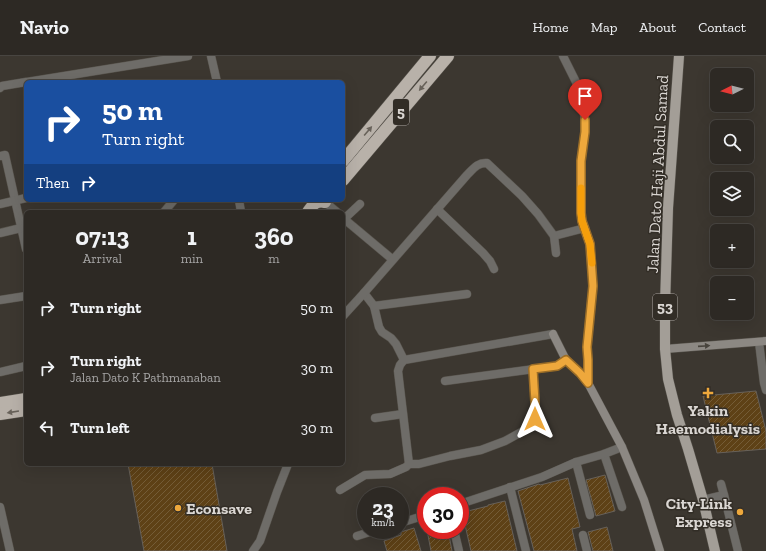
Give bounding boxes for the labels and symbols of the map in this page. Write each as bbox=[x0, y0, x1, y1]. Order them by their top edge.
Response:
north arrow bbox=[710, 68, 754, 112]
street label: Jalan Dato Haji Abdul Samad bbox=[643, 74, 672, 274]
pin bbox=[568, 79, 602, 120]
one-way arrow bbox=[418, 80, 427, 91]
road number: 5 bbox=[393, 99, 409, 125]
one-way arrow bbox=[364, 125, 373, 136]
road number: 53 bbox=[653, 294, 677, 320]
one-way arrow bbox=[698, 342, 710, 349]
marker: Yakin Haemodialysis bbox=[702, 387, 714, 399]
position arrow bbox=[514, 398, 556, 440]
place label: Yakin Haemodialysis bbox=[656, 401, 760, 438]
one-way arrow bbox=[7, 409, 19, 415]
speed limit sign: 30 bbox=[417, 487, 469, 539]
place label: City-Link Express bbox=[666, 494, 732, 531]
place label: Econsave bbox=[186, 499, 252, 518]
marker: Econsave bbox=[173, 503, 183, 513]
marker: City-Link Express bbox=[735, 507, 745, 517]

